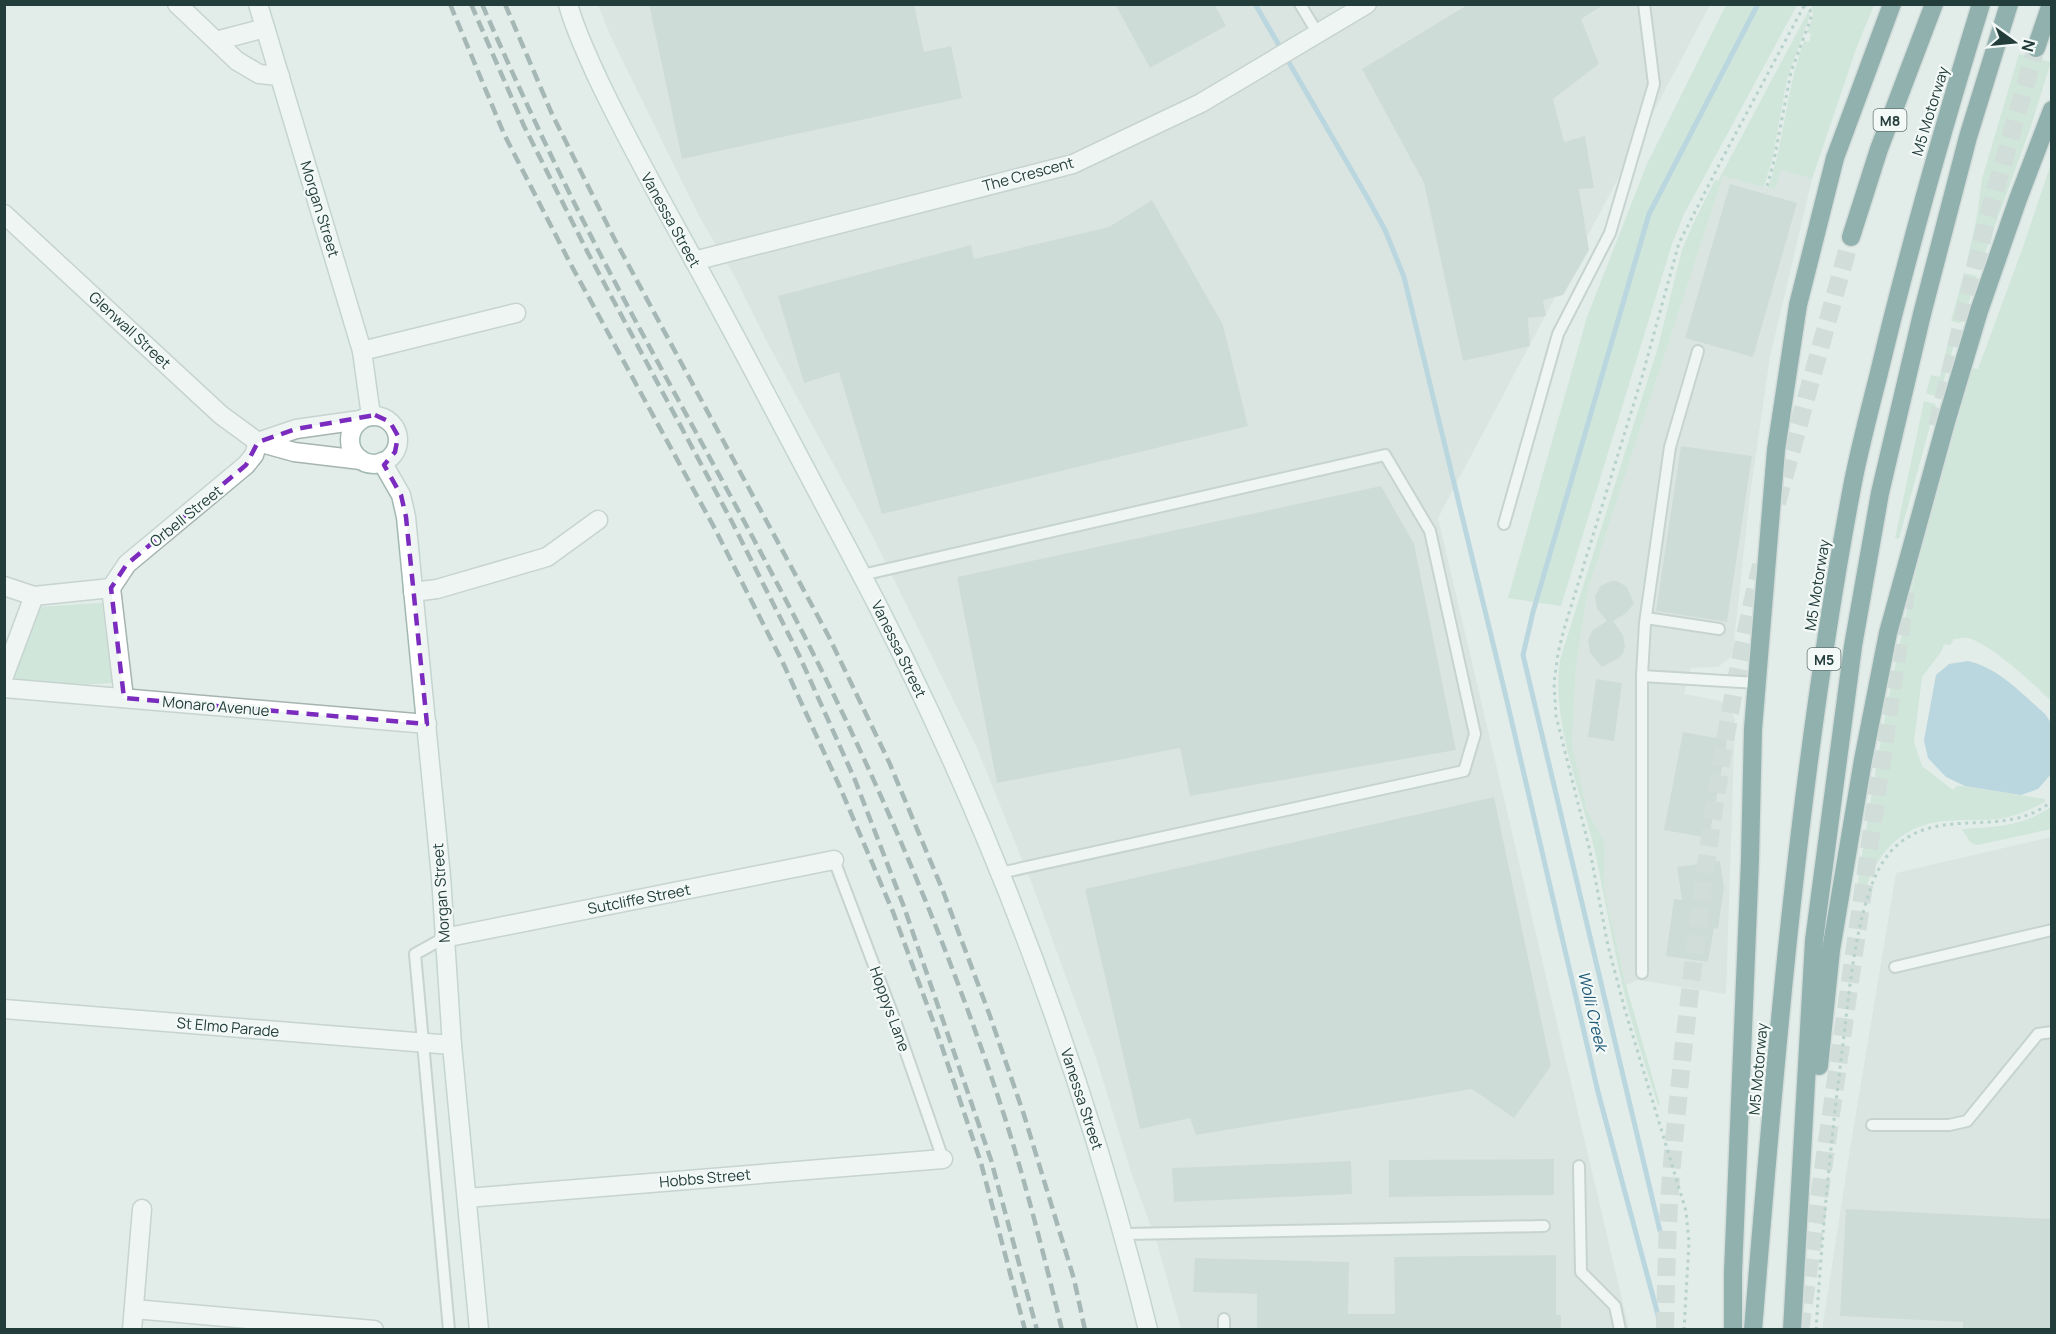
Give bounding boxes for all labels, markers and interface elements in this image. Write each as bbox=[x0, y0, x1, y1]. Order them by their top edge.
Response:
north arrow bbox=[1984, 12, 2044, 72]
text: N bbox=[2016, 37, 2041, 54]
street label: M5 Motorway bbox=[1906, 64, 1954, 158]
road number: M8 bbox=[1874, 109, 1906, 131]
street label: The Crescent bbox=[980, 152, 1076, 196]
street label: Morgan Street bbox=[295, 158, 345, 260]
street label: Vanessa Street bbox=[636, 169, 706, 271]
street label: Glenwall Street bbox=[84, 287, 176, 373]
street label: Orbell Street bbox=[145, 480, 227, 552]
street label: M5 Motorway bbox=[1799, 538, 1835, 632]
street label: Vanessa Street bbox=[866, 597, 932, 701]
road number: M5 bbox=[1808, 648, 1840, 670]
street label: Monaro Avenue bbox=[162, 691, 271, 721]
street label: Morgan Street bbox=[427, 843, 455, 943]
street label: Sutcliffe Street bbox=[586, 879, 692, 919]
street label: Hoppys Lane bbox=[865, 964, 915, 1055]
water label: Wolli Creek bbox=[1573, 969, 1613, 1055]
street label: St Elmo Parade bbox=[176, 1012, 280, 1042]
street label: M5 Motorway bbox=[1744, 1022, 1773, 1116]
street label: Vanessa Street bbox=[1056, 1046, 1108, 1152]
street label: Hobbs Street bbox=[658, 1164, 752, 1192]

